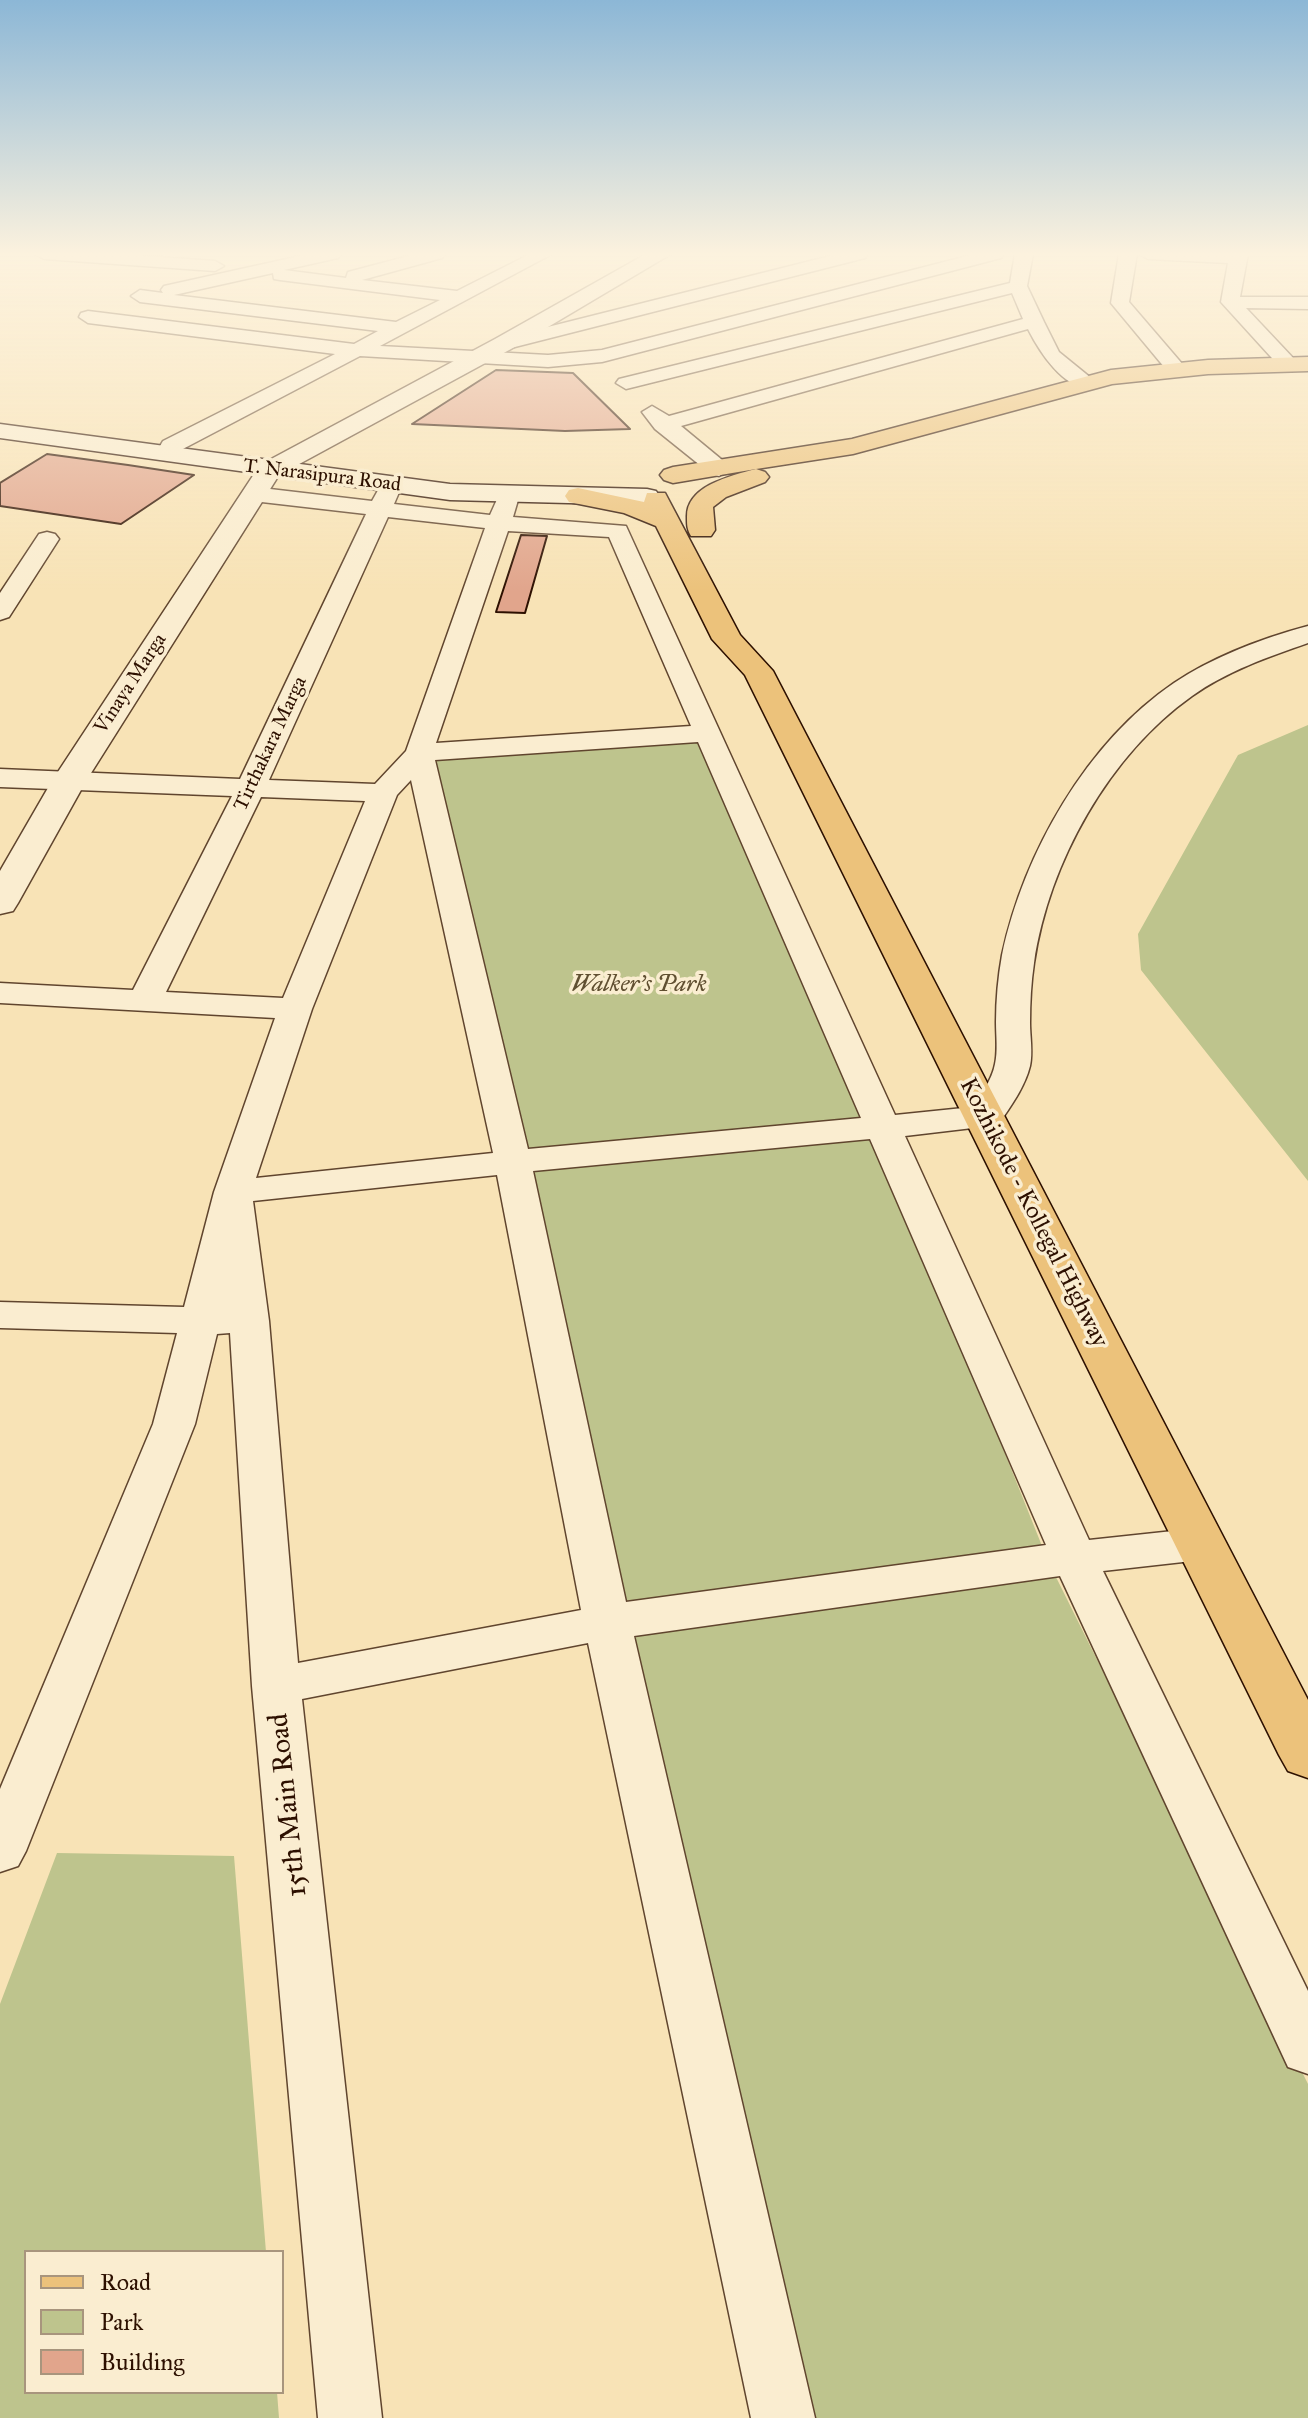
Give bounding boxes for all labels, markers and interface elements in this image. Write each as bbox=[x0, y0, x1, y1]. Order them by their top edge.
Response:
street label: T. Narasipura Road bbox=[242, 454, 402, 498]
street label: Vinaya Marga bbox=[90, 629, 172, 739]
street label: Tirthakara Marga bbox=[229, 673, 313, 815]
park label: Walker's Park bbox=[571, 971, 707, 999]
street label: Kozhikode - Kollegal Highway bbox=[952, 1073, 1114, 1353]
street label: 15th Main Road bbox=[263, 1711, 315, 1899]
legend bbox=[24, 2250, 284, 2394]
text: Road bbox=[100, 2267, 151, 2297]
text: Park bbox=[100, 2307, 143, 2337]
text: Building bbox=[100, 2347, 185, 2377]

